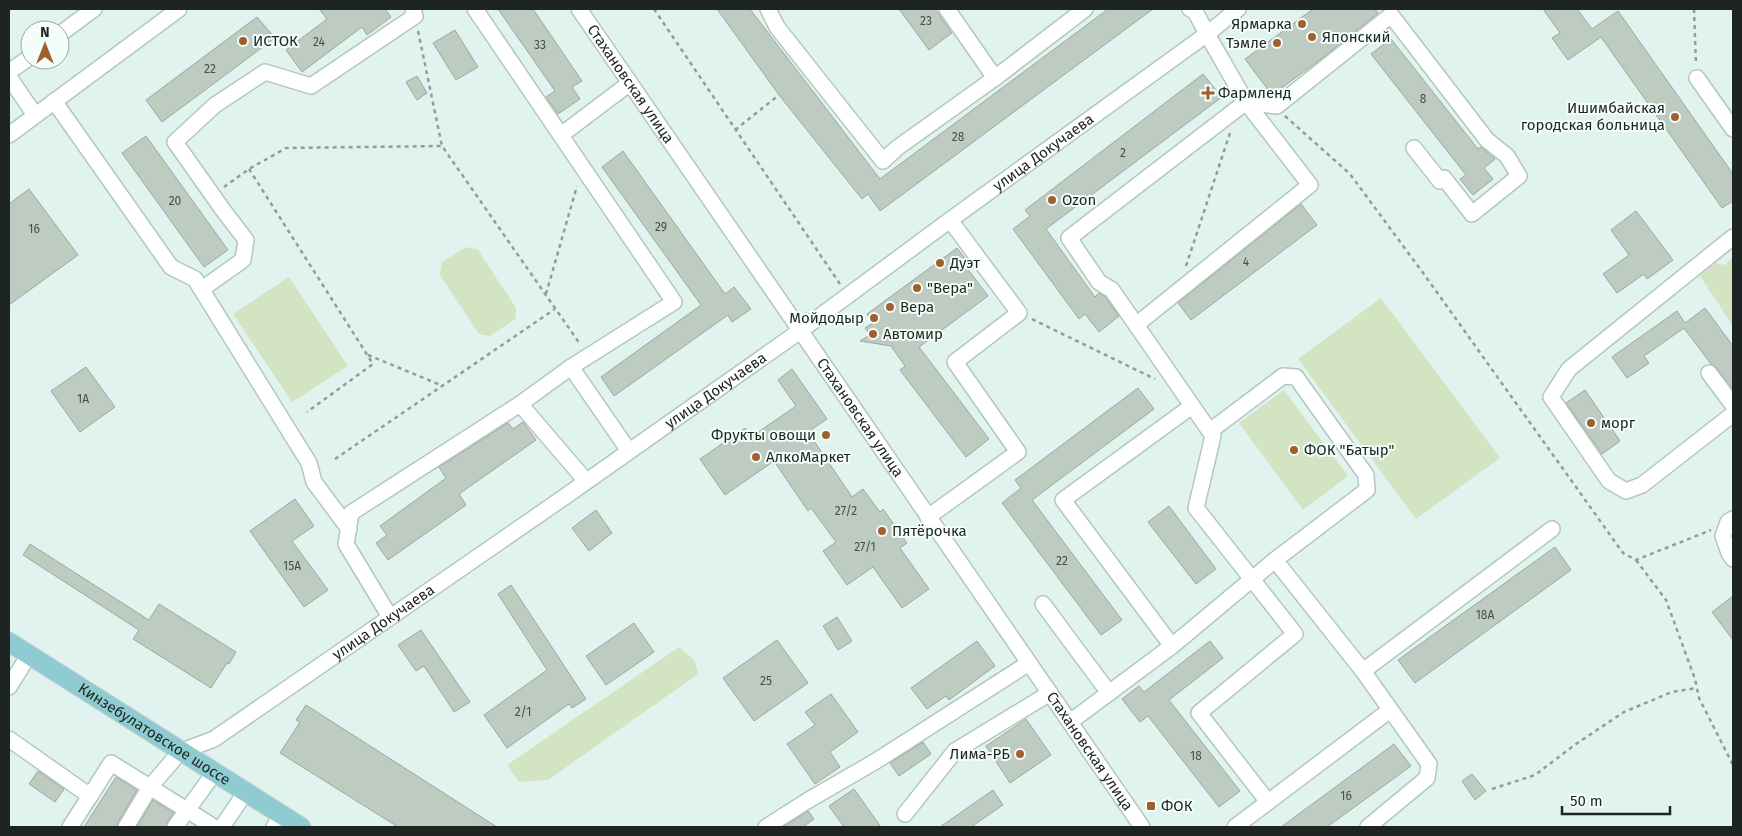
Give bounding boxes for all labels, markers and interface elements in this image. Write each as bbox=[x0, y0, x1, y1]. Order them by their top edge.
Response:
house number: 23 bbox=[920, 14, 932, 28]
place label: Ярмарка bbox=[1231, 15, 1292, 33]
marker: Ярмарка bbox=[1296, 18, 1308, 30]
north arrow bbox=[20, 20, 70, 70]
street label: Стахановская улица bbox=[583, 21, 678, 147]
text: N bbox=[40, 24, 50, 41]
place label: Японский bbox=[1322, 28, 1391, 46]
marker: Японский bbox=[1306, 31, 1318, 43]
place label: ИСТОК bbox=[253, 32, 298, 50]
place label: Тэмле bbox=[1226, 34, 1267, 52]
marker: ИСТОК bbox=[237, 35, 249, 47]
house number: 24 bbox=[313, 35, 326, 49]
marker: Тэмле bbox=[1271, 37, 1283, 49]
house number: 33 bbox=[534, 38, 546, 52]
house number: 22 bbox=[204, 62, 216, 76]
place label: Фармленд bbox=[1218, 84, 1291, 102]
marker: Фармленд bbox=[1202, 87, 1214, 99]
house number: 8 bbox=[1420, 92, 1427, 106]
place label: Ишимбайская городская больница bbox=[1521, 99, 1665, 134]
street label: улица Докучаева bbox=[989, 110, 1097, 195]
marker: Ишимбайская городская больница bbox=[1669, 111, 1681, 123]
house number: 28 bbox=[952, 130, 965, 144]
house number: 2 bbox=[1120, 146, 1126, 160]
place label: Ozon bbox=[1062, 191, 1096, 209]
house number: 20 bbox=[169, 194, 182, 208]
marker: Ozon bbox=[1046, 194, 1058, 206]
house number: 29 bbox=[655, 220, 667, 234]
house number: 16 bbox=[28, 222, 40, 236]
place label: Дуэт bbox=[949, 254, 980, 272]
house number: 4 bbox=[1243, 255, 1250, 269]
marker: Дуэт bbox=[934, 257, 946, 269]
place label: "Вера" bbox=[927, 279, 973, 297]
marker: "Вера" bbox=[911, 282, 923, 294]
place label: Вера bbox=[900, 298, 934, 316]
marker: Вера bbox=[884, 301, 896, 313]
place label: Мойдодыр bbox=[789, 309, 864, 327]
marker: Мойдодыр bbox=[868, 312, 880, 324]
place label: Автомир bbox=[883, 325, 943, 343]
marker: Автомир bbox=[867, 328, 879, 340]
street label: улица Докучаева bbox=[661, 349, 770, 432]
street label: Стахановская улица bbox=[813, 355, 907, 480]
house number: 1А bbox=[77, 392, 89, 406]
place label: морг bbox=[1601, 414, 1636, 432]
marker: морг bbox=[1585, 417, 1597, 429]
place label: Фрукты овощи bbox=[711, 426, 816, 444]
marker: Фрукты овощи bbox=[820, 429, 832, 441]
place label: ФОК "Батыр" bbox=[1304, 441, 1395, 459]
marker: ФОК "Батыр" bbox=[1288, 444, 1300, 456]
place label: АлкоМаркет bbox=[766, 448, 851, 466]
marker: АлкоМаркет bbox=[750, 451, 762, 463]
house number: 27/2 bbox=[835, 504, 857, 518]
place label: Пятёрочка bbox=[892, 522, 967, 540]
marker: Пятёрочка bbox=[876, 525, 888, 537]
house number: 27/1 bbox=[854, 540, 876, 554]
house number: 22 bbox=[1056, 554, 1068, 568]
house number: 15А bbox=[283, 559, 301, 573]
street label: улица Докучаева bbox=[329, 581, 438, 664]
house number: 18А bbox=[1476, 608, 1494, 622]
house number: 25 bbox=[760, 674, 772, 688]
street label: Кинзебулатовское шоссе bbox=[75, 679, 234, 789]
street label: Стахановская улица bbox=[1043, 688, 1137, 814]
house number: 2/1 bbox=[515, 705, 531, 719]
place label: Лима-РБ bbox=[950, 745, 1010, 763]
marker: Лима-РБ bbox=[1014, 748, 1026, 760]
house number: 18 bbox=[1190, 749, 1202, 763]
scale bar bbox=[1562, 784, 1670, 816]
house number: 16 bbox=[1340, 789, 1352, 803]
text: 50 m bbox=[1570, 792, 1603, 810]
place label: ФОК bbox=[1161, 797, 1193, 815]
marker: ФОК bbox=[1145, 800, 1157, 812]

